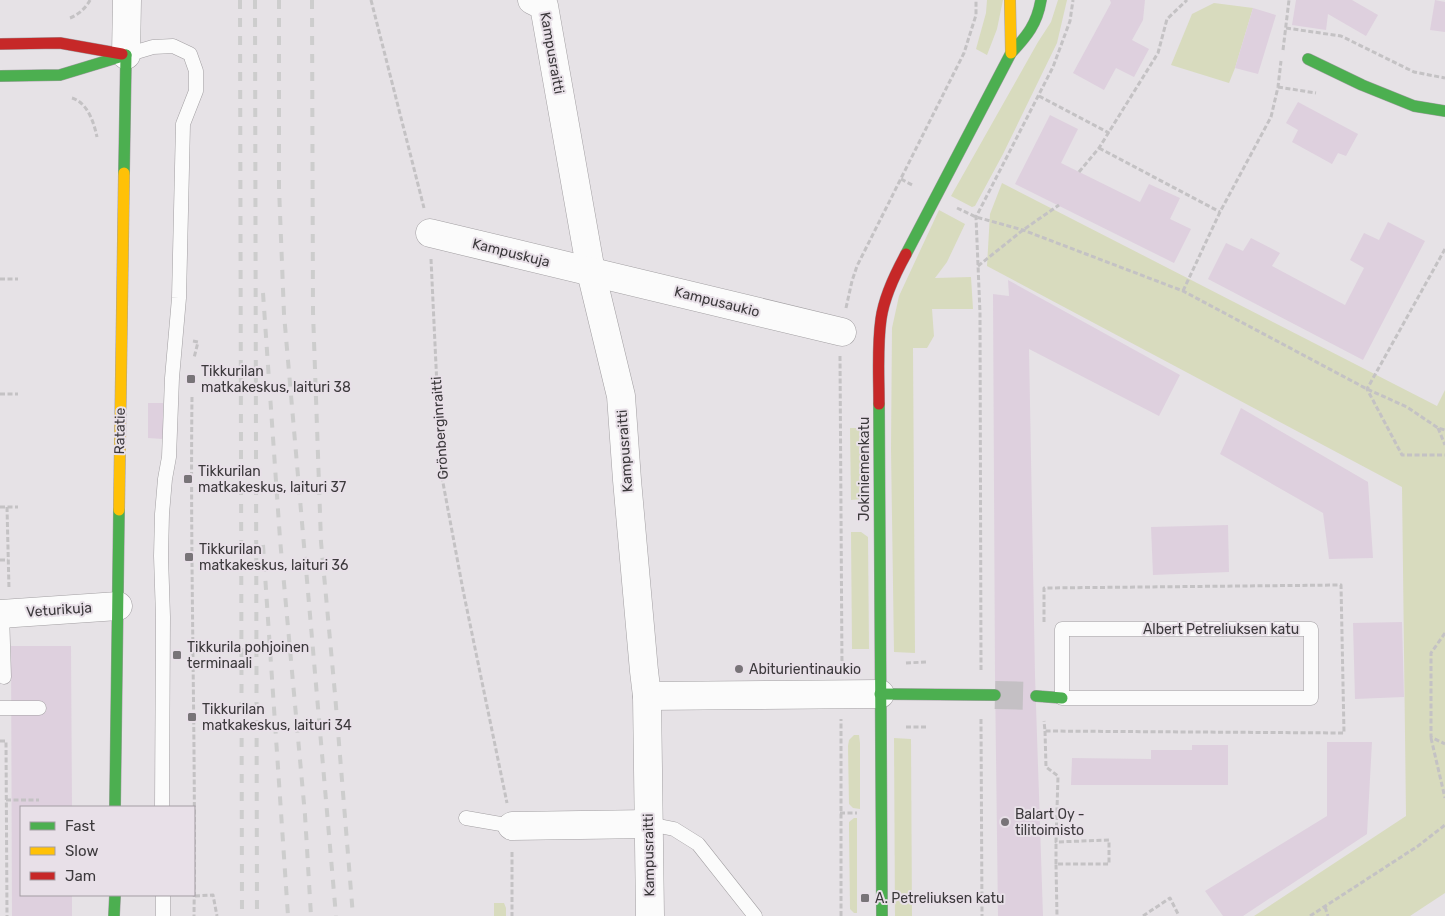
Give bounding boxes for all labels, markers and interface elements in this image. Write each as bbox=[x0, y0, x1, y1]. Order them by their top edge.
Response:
street label: Kampusraitti bbox=[536, 11, 568, 95]
street label: Kampuskuja bbox=[470, 235, 552, 271]
street label: Kampusaukio bbox=[673, 283, 761, 321]
place label: Tikkurilan matkakeskus, laituri 38 bbox=[201, 363, 351, 396]
marker: Tikkurilan matkakeskus, laituri 38 bbox=[185, 373, 197, 385]
street label: Grönberginraitti bbox=[428, 376, 452, 480]
street label: Ratatie bbox=[111, 407, 129, 454]
street label: Kampusraitti bbox=[614, 409, 636, 493]
street label: Jokiniemenkatu bbox=[856, 417, 873, 521]
place label: Tikkurilan matkakeskus, laituri 37 bbox=[198, 463, 346, 496]
marker: Tikkurilan matkakeskus, laituri 37 bbox=[182, 473, 194, 485]
place label: Tikkurilan matkakeskus, laituri 36 bbox=[199, 541, 348, 574]
marker: Tikkurilan matkakeskus, laituri 36 bbox=[183, 551, 195, 563]
street label: Veturikuja bbox=[26, 599, 92, 621]
street label: Albert Petreliuksen katu bbox=[1143, 621, 1299, 638]
place label: Tikkurila pohjoinen terminaali bbox=[187, 639, 309, 672]
marker: Tikkurila pohjoinen terminaali bbox=[171, 649, 183, 661]
place label: Abiturientinaukio bbox=[749, 661, 861, 678]
marker: Abiturientinaukio bbox=[733, 663, 745, 675]
place label: Tikkurilan matkakeskus, laituri 34 bbox=[202, 701, 352, 734]
marker: Tikkurilan matkakeskus, laituri 34 bbox=[186, 711, 198, 723]
legend bbox=[20, 806, 195, 896]
place label: Balart Oy - tilitoimisto bbox=[1015, 806, 1084, 839]
street label: Kampusraitti bbox=[640, 813, 658, 897]
marker: Balart Oy - tilitoimisto bbox=[999, 816, 1011, 828]
text: Fast bbox=[65, 817, 95, 835]
text: Slow bbox=[65, 842, 98, 860]
text: Jam bbox=[65, 867, 96, 885]
place label: A. Petreliuksen katu bbox=[875, 890, 1004, 907]
marker: A. Petreliuksen katu bbox=[859, 892, 871, 904]

